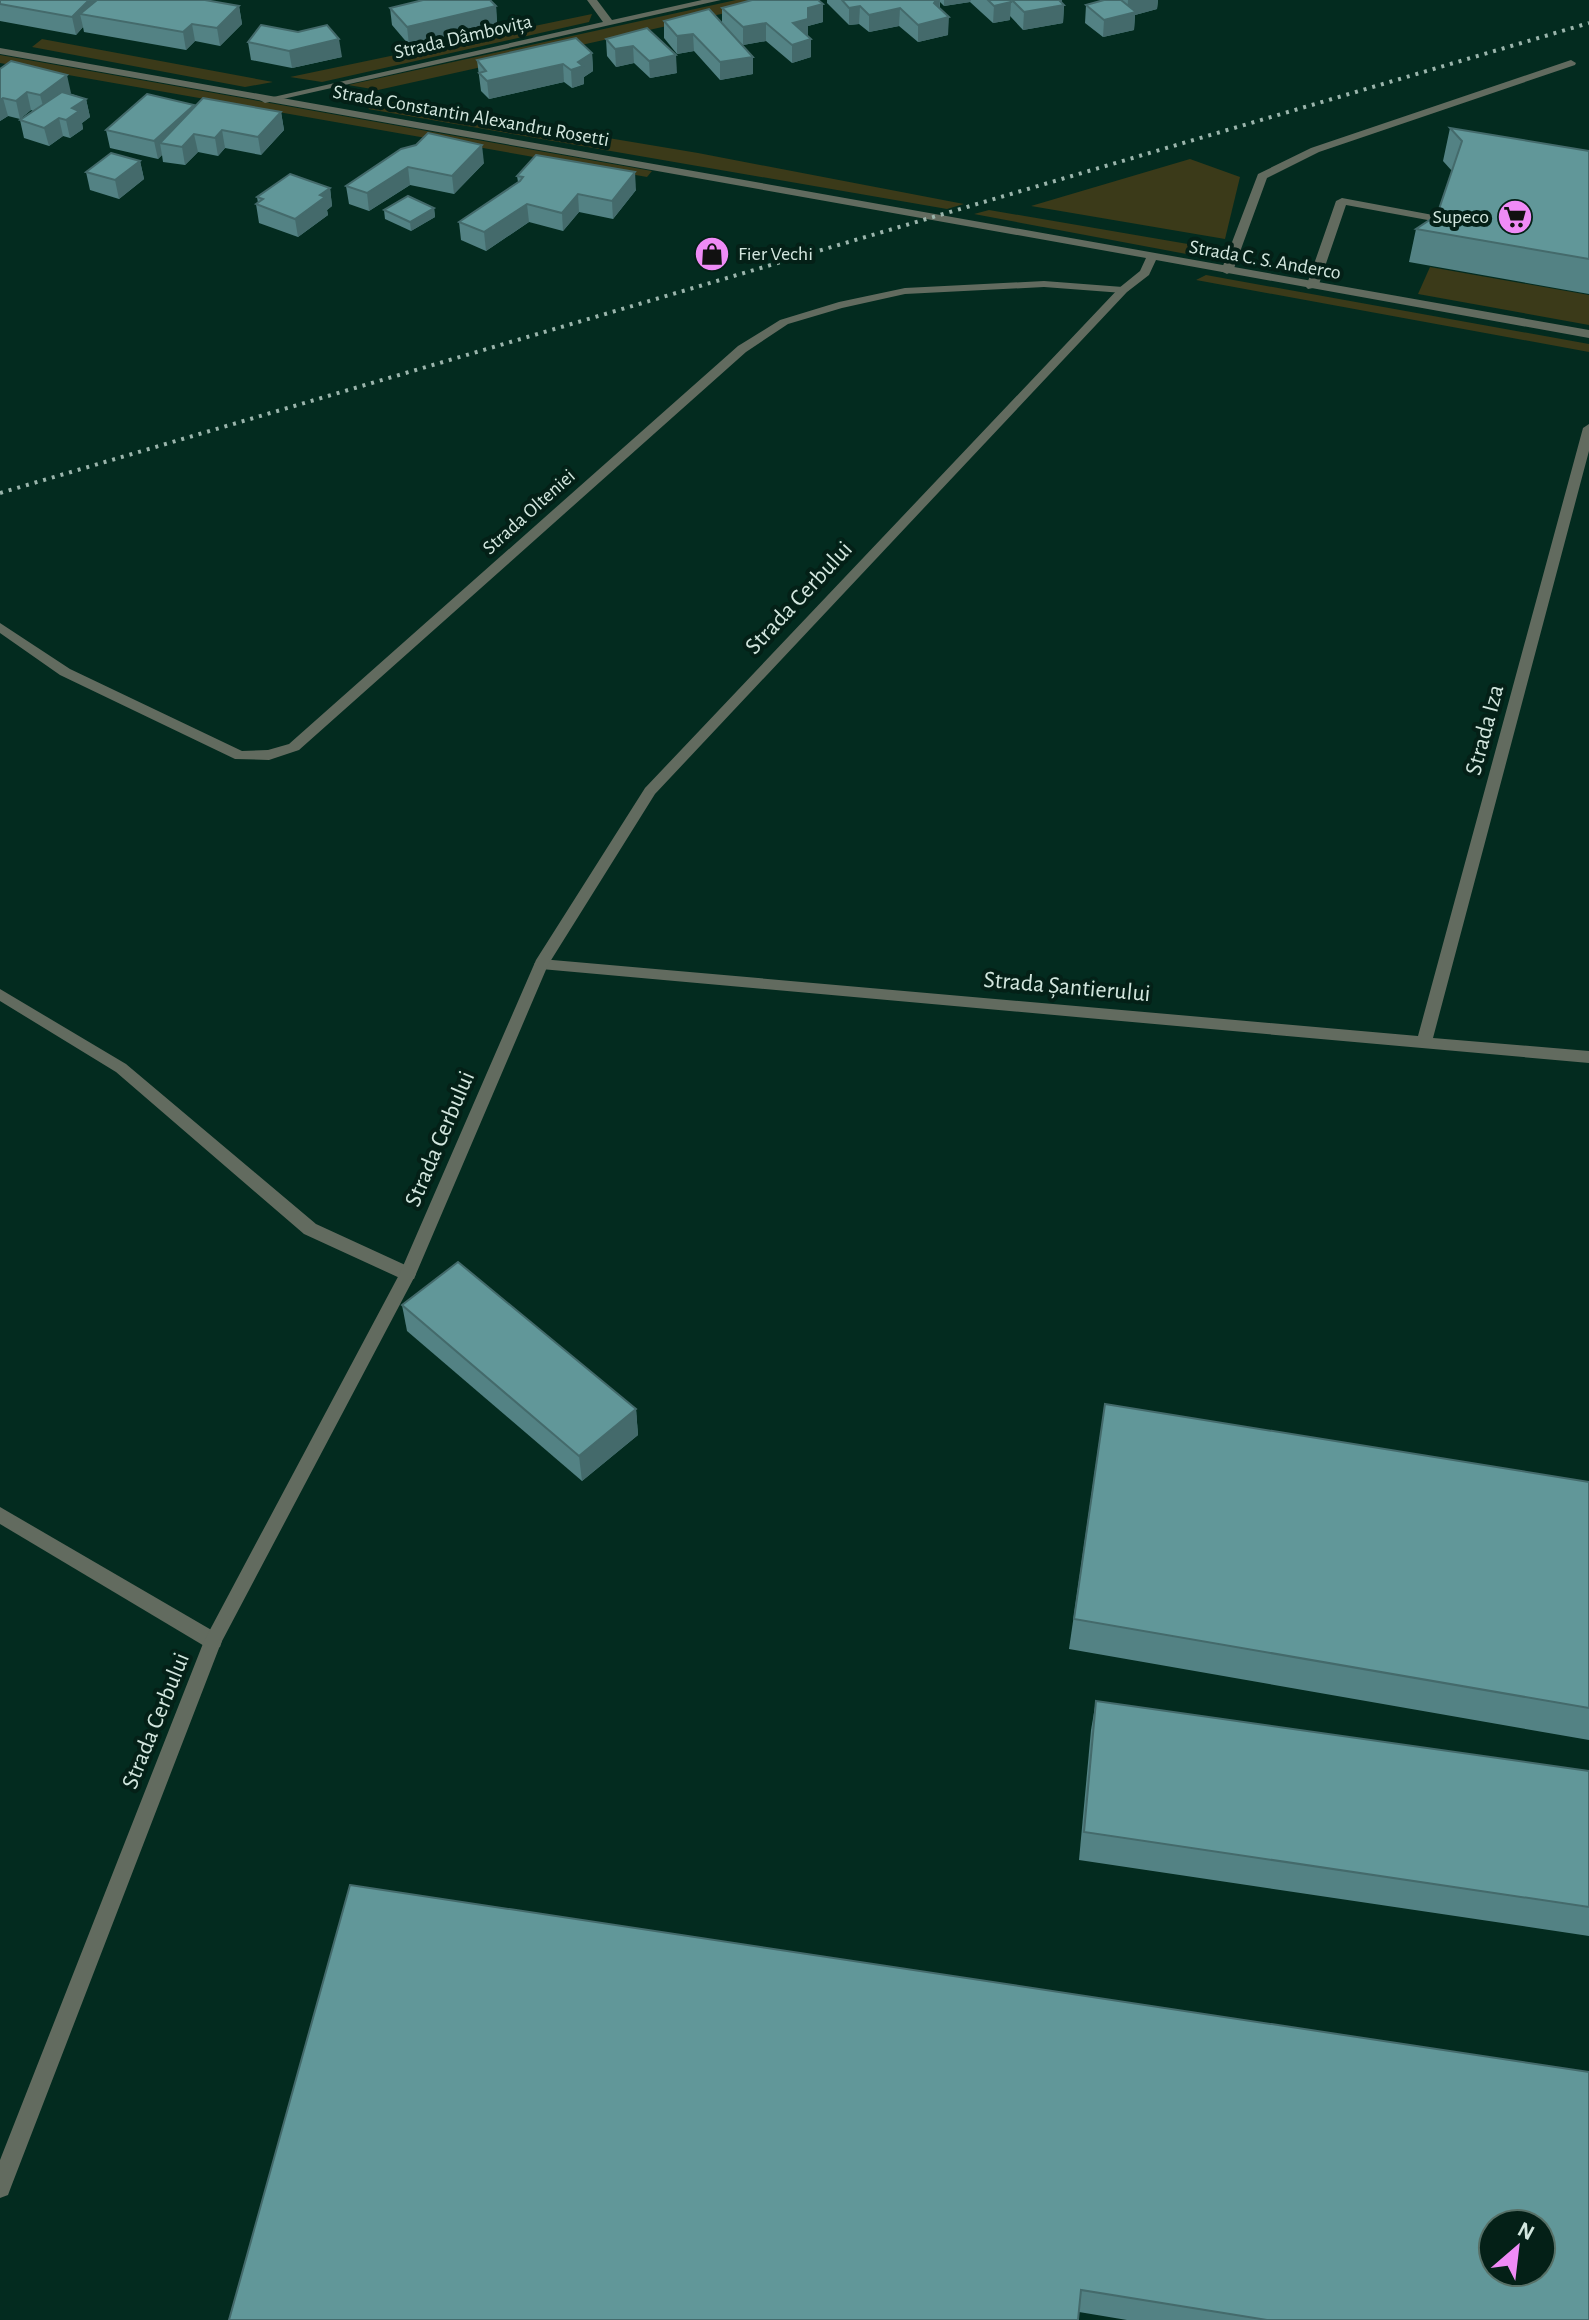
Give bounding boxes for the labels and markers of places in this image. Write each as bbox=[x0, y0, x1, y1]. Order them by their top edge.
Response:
supermarket icon: Supeco bbox=[1496, 198, 1534, 236]
place label: Supeco bbox=[1432, 207, 1489, 227]
shop icon: Fier Vechi bbox=[693, 235, 731, 273]
place label: Fier Vechi bbox=[738, 244, 813, 264]

